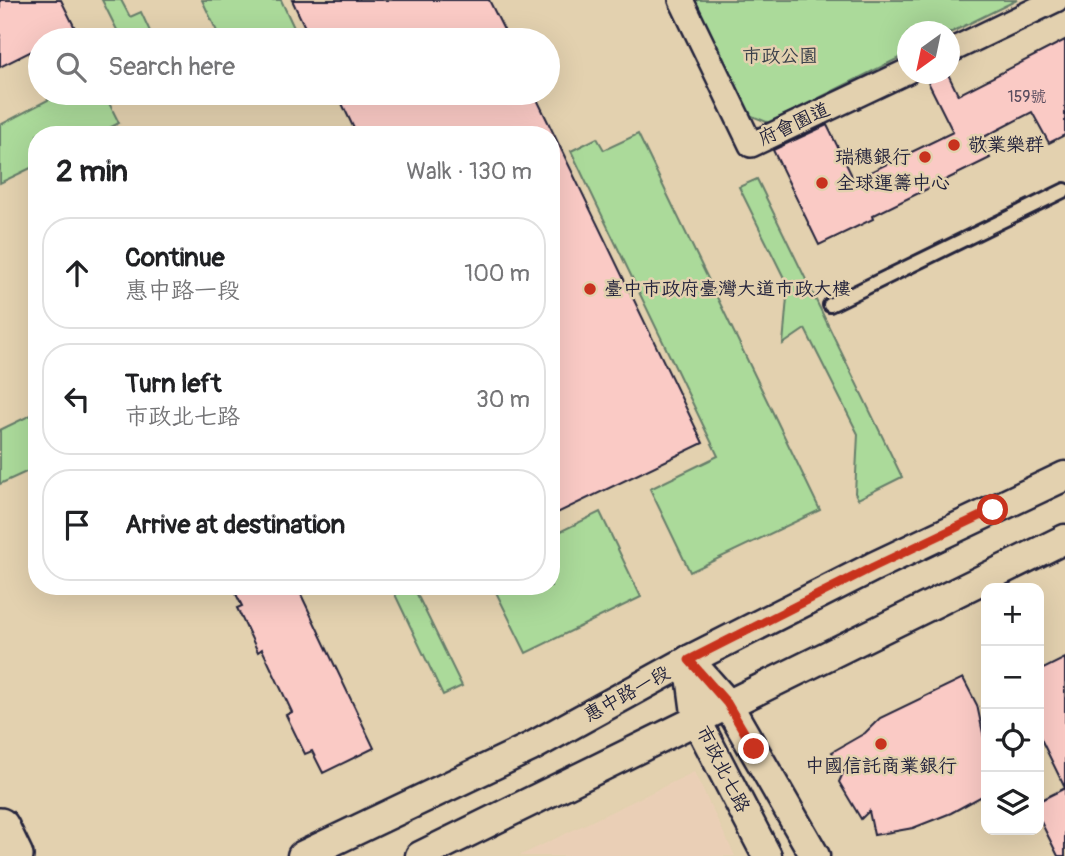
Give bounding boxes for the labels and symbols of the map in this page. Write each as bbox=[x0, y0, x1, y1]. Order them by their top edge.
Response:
north arrow bbox=[897, 21, 960, 84]
park label: 市政公園 bbox=[742, 44, 818, 68]
house number: 159號 bbox=[1007, 87, 1047, 107]
street label: 府會園道 bbox=[754, 97, 834, 151]
place label: 敬業樂群 bbox=[968, 133, 1044, 157]
marker: 敬業樂群 bbox=[946, 137, 962, 153]
place label: 瑞穗銀行 bbox=[835, 145, 911, 169]
marker: 瑞穗銀行 bbox=[917, 149, 933, 165]
place label: 全球運籌中心 bbox=[836, 171, 950, 195]
marker: 全球運籌中心 bbox=[814, 175, 830, 191]
place label: 臺中市政府臺灣大道市政大樓 bbox=[604, 277, 851, 301]
marker: 臺中市政府臺灣大道市政大樓 bbox=[582, 281, 598, 297]
route start bbox=[977, 494, 1008, 525]
street label: 惠中路一段 bbox=[580, 660, 674, 728]
street label: 市政北七路 bbox=[691, 721, 755, 817]
route end bbox=[738, 733, 769, 764]
marker: 中國信託商業銀行 bbox=[873, 736, 889, 752]
place label: 中國信託商業銀行 bbox=[805, 754, 957, 778]

